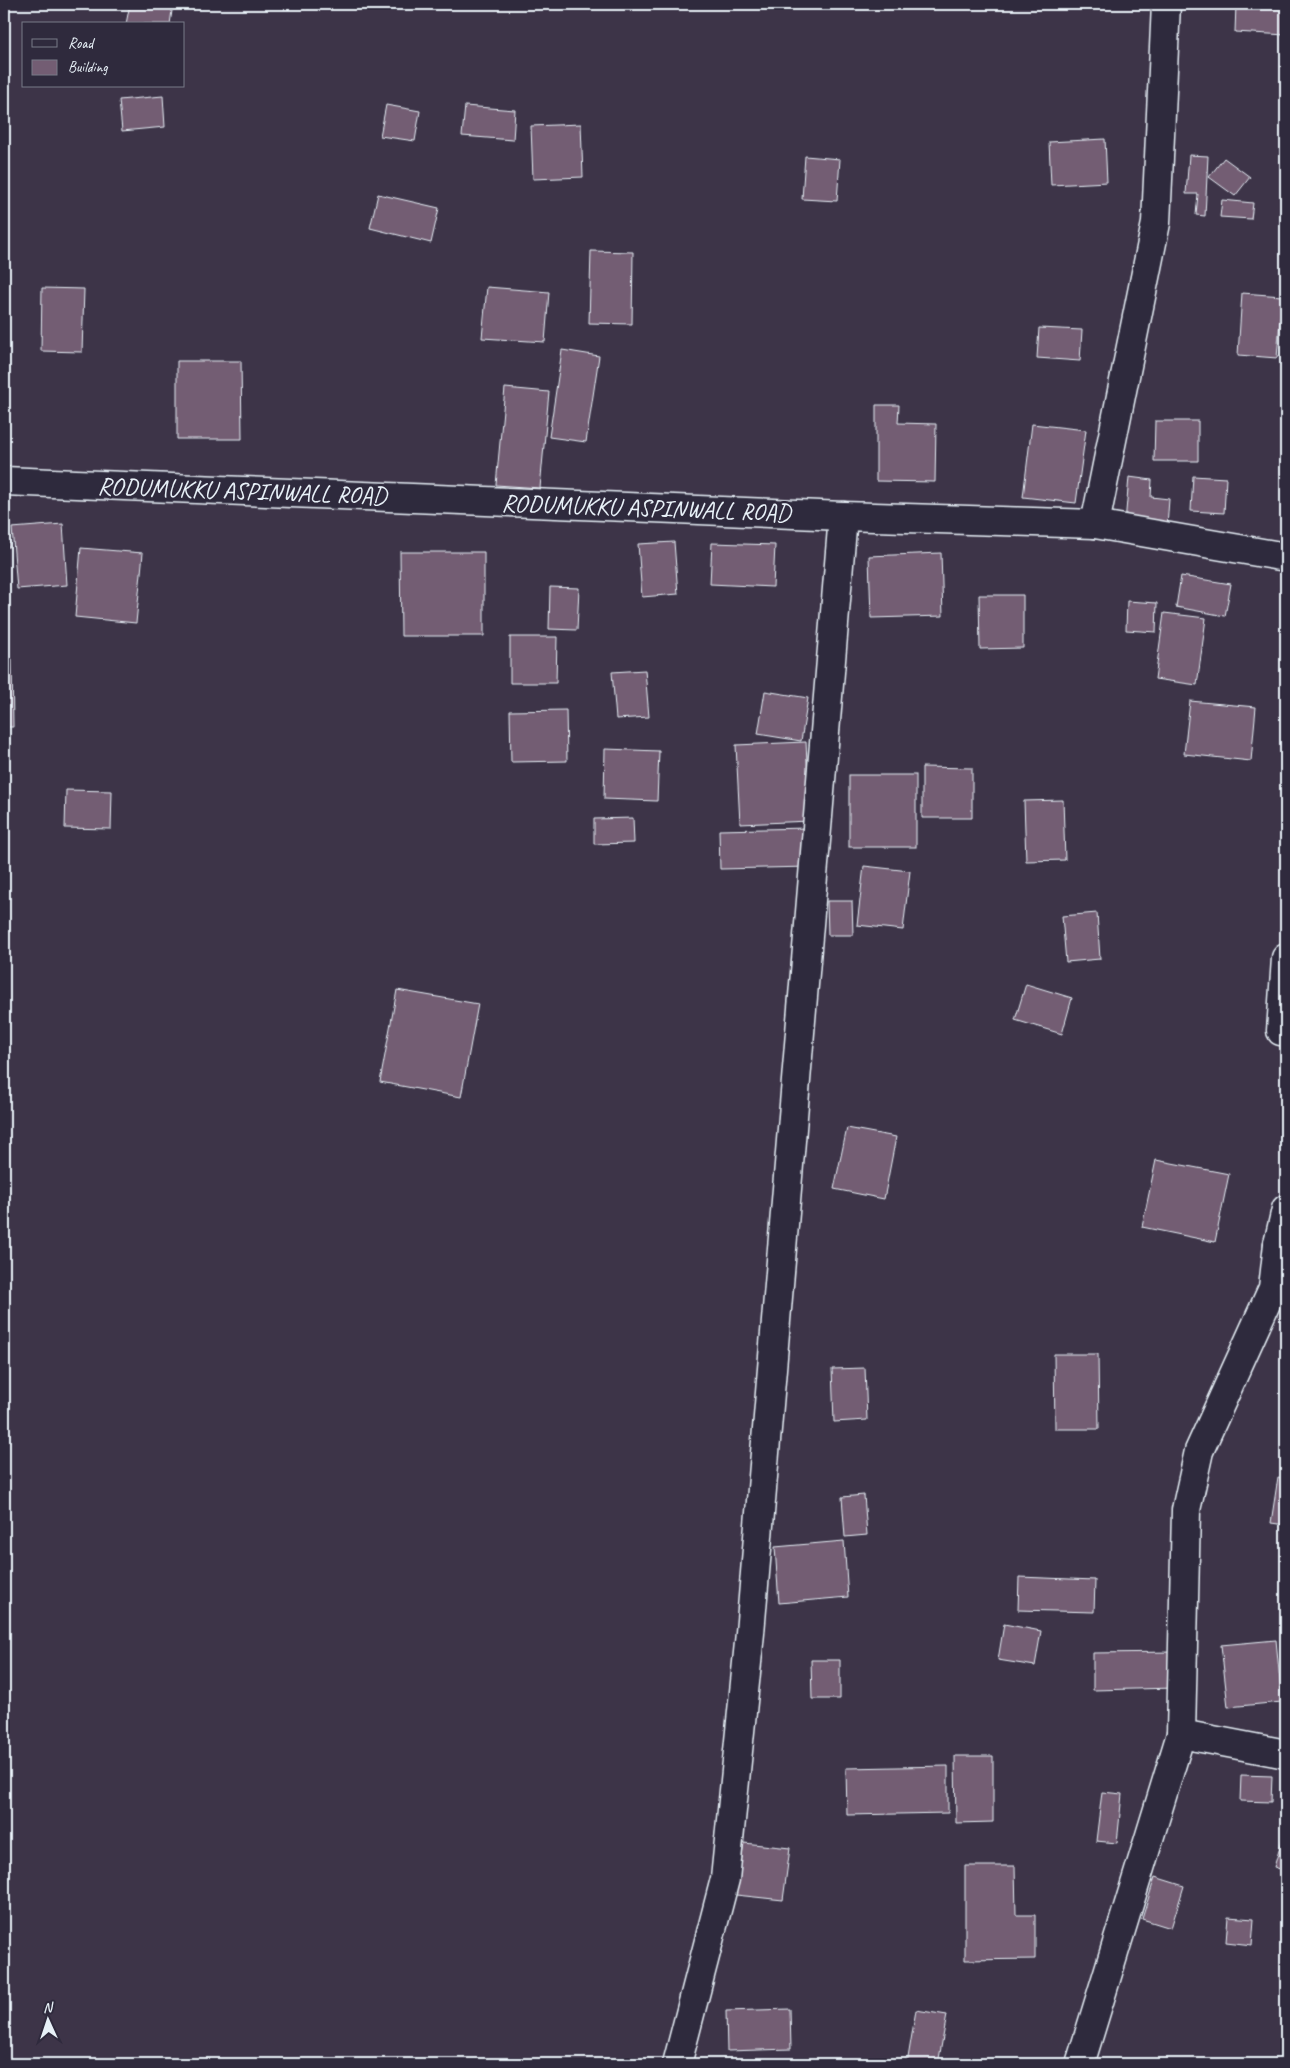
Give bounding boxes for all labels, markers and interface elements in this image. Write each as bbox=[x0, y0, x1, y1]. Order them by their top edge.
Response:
legend bbox=[22, 22, 185, 88]
text: Road bbox=[68, 34, 95, 53]
text: Building bbox=[68, 58, 108, 77]
street label: RODUMUKKU ASPINWALL ROAD bbox=[97, 470, 390, 512]
street label: RODUMUKKU ASPINWALL ROAD bbox=[501, 487, 794, 529]
north arrow bbox=[22, 1996, 72, 2046]
text: N bbox=[43, 1999, 54, 2016]

